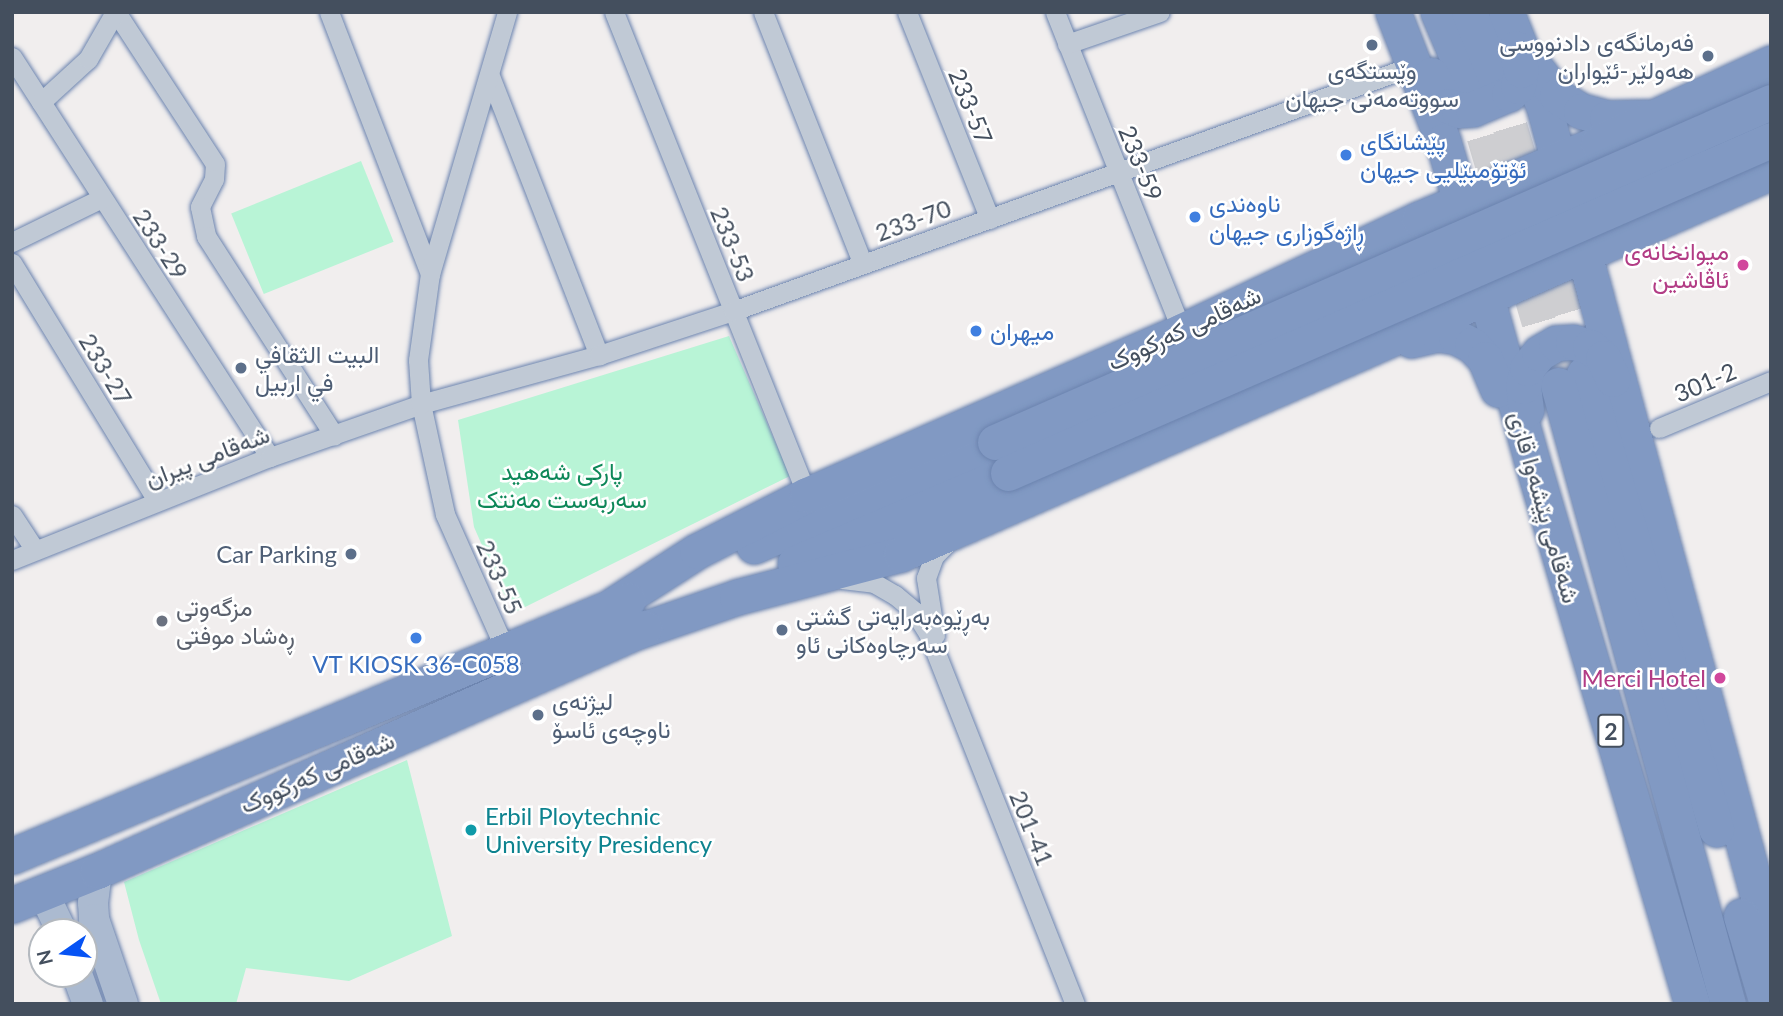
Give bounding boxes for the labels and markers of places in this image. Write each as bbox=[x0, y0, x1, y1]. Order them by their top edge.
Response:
place label: فه‌رمانگه‌ی دادنووسی هه‌ولێر-ئێواران bbox=[1499, 28, 1694, 84]
marker: وێستگەی سووتەمەنی جیھان bbox=[1364, 37, 1380, 53]
marker: فه‌رمانگه‌ی دادنووسی هه‌ولێر-ئێواران bbox=[1700, 48, 1716, 64]
place label: وێستگەی سووتەمەنی جیھان bbox=[1285, 56, 1459, 112]
place label: پێشانگای ئۆتۆمبێلیی جیھان bbox=[1360, 127, 1526, 183]
marker: پێشانگای ئۆتۆمبێلیی جیھان bbox=[1338, 147, 1354, 163]
place label: ناوەندی ڕاژەگوزاری جیهان bbox=[1209, 189, 1364, 245]
marker: ناوەندی ڕاژەگوزاری جیهان bbox=[1187, 209, 1203, 225]
place label: میوانخانەی ئاڤاشین bbox=[1624, 237, 1729, 293]
marker: میوانخانەی ئاڤاشین bbox=[1735, 257, 1751, 273]
place label: میهران bbox=[990, 317, 1054, 345]
marker: میهران bbox=[968, 323, 984, 339]
place label: البيت الثقافي في اربيل bbox=[255, 340, 379, 396]
marker: البيت الثقافي في اربيل bbox=[233, 360, 249, 376]
place label: Car Parking bbox=[216, 540, 337, 568]
marker: Car Parking bbox=[343, 546, 359, 562]
place label: مزگەوتی ڕەشاد موفتی bbox=[176, 593, 295, 649]
place label: بەڕێوەبەرایەتی گشتی سەرچاوەکانی ئاو bbox=[796, 602, 990, 658]
marker: مزگەوتی ڕەشاد موفتی bbox=[154, 613, 170, 629]
marker: بەڕێوەبەرایەتی گشتی سەرچاوەکانی ئاو bbox=[774, 622, 790, 638]
marker: VT KIOSK 36-C058 bbox=[408, 630, 424, 646]
place label: VT KIOSK 36-C058 bbox=[312, 650, 520, 678]
place label: Merci Hotel bbox=[1582, 664, 1706, 692]
marker: Merci Hotel bbox=[1712, 670, 1728, 686]
place label: لیژنەی ناوچەی ئاسۆ bbox=[552, 687, 671, 743]
marker: لیژنەی ناوچەی ئاسۆ bbox=[530, 707, 546, 723]
place label: Erbil Ploytechnic University Presidency bbox=[485, 802, 713, 858]
marker: Erbil Ploytechnic University Presidency bbox=[463, 822, 479, 838]

